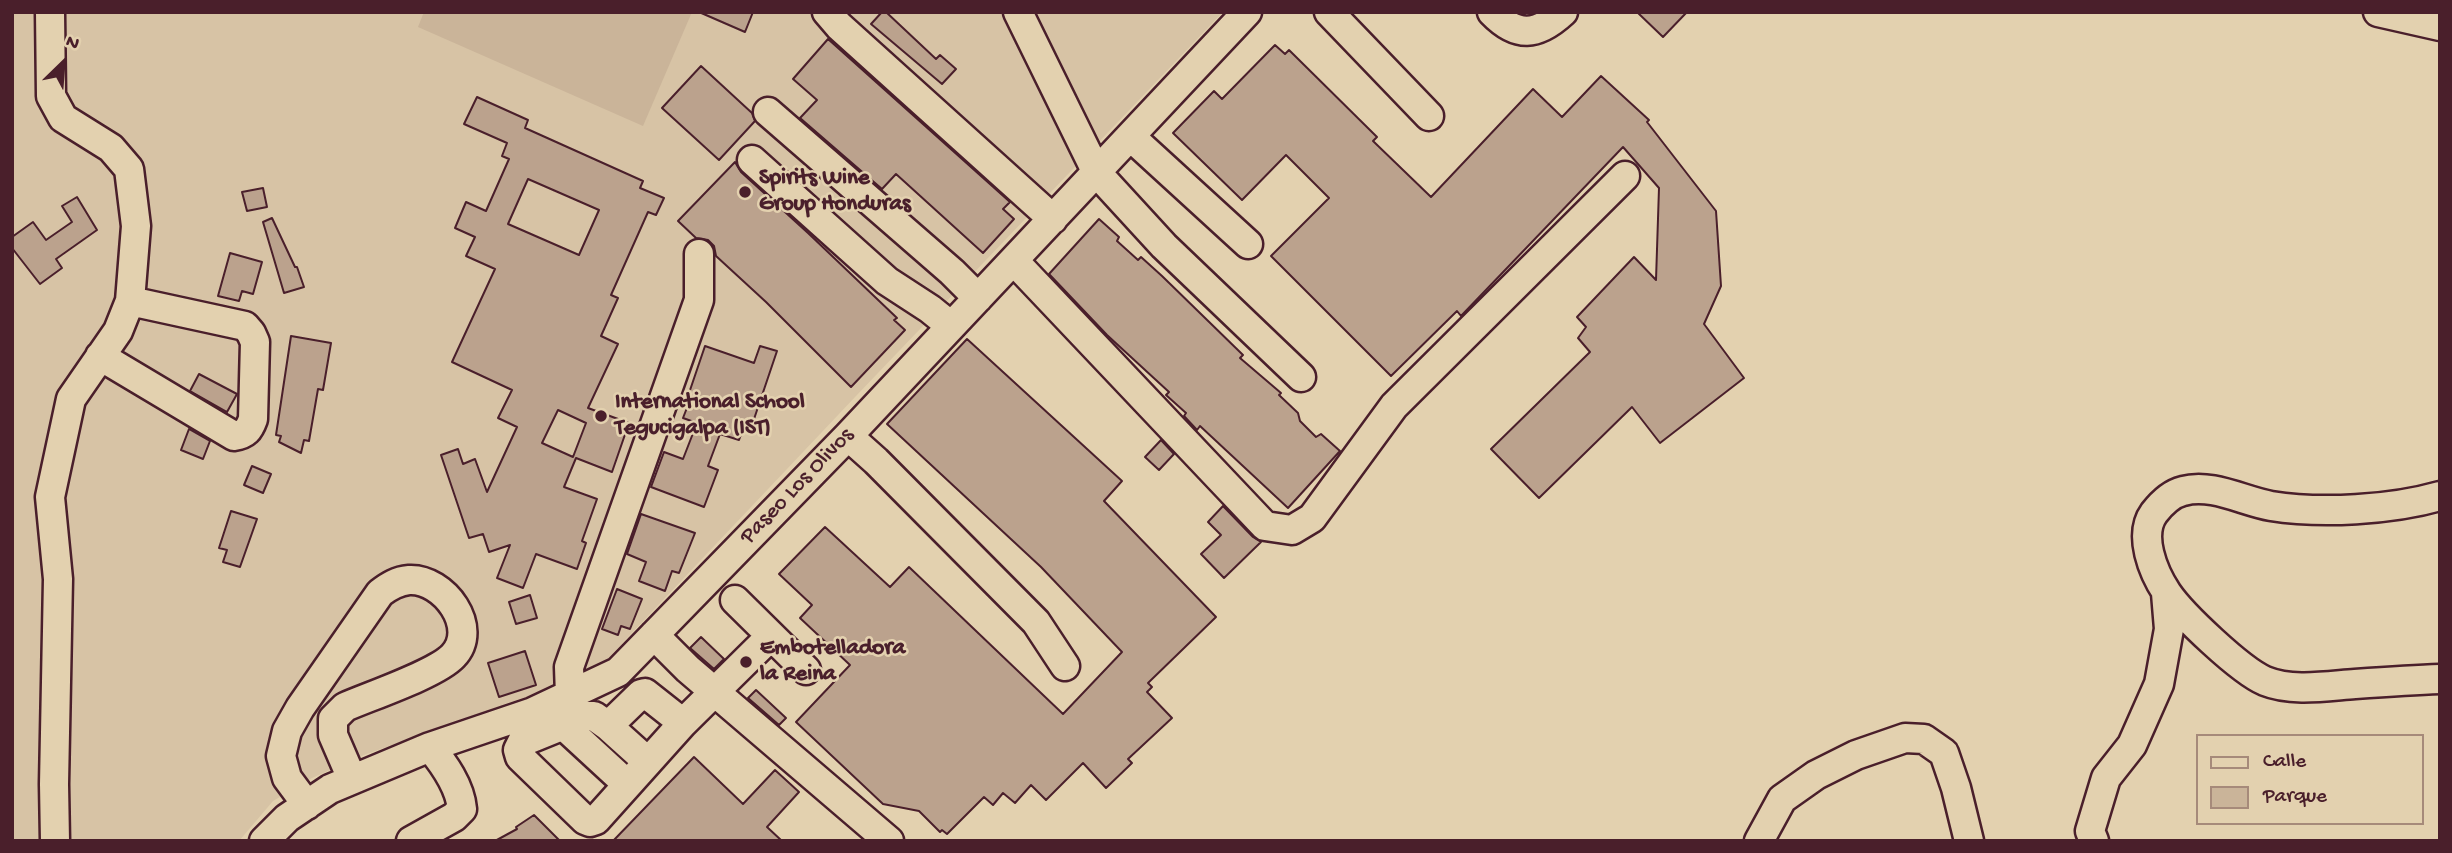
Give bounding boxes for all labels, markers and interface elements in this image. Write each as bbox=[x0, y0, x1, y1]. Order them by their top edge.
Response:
north arrow bbox=[28, 28, 98, 98]
text: N bbox=[62, 30, 83, 57]
place label: Spirits Wine Group Honduras bbox=[759, 165, 911, 219]
marker: Spirits Wine Group Honduras bbox=[737, 184, 753, 200]
place label: International School Tegucigalpa (IST) bbox=[615, 389, 805, 443]
marker: International School Tegucigalpa (IST) bbox=[593, 408, 609, 424]
street label: Paseo Los Olivos bbox=[735, 423, 861, 551]
place label: Embotelladora la Reina bbox=[760, 635, 905, 689]
marker: Embotelladora la Reina bbox=[738, 654, 754, 670]
legend bbox=[2196, 734, 2424, 825]
text: Calle bbox=[2263, 750, 2306, 775]
text: Parque bbox=[2263, 785, 2327, 810]

